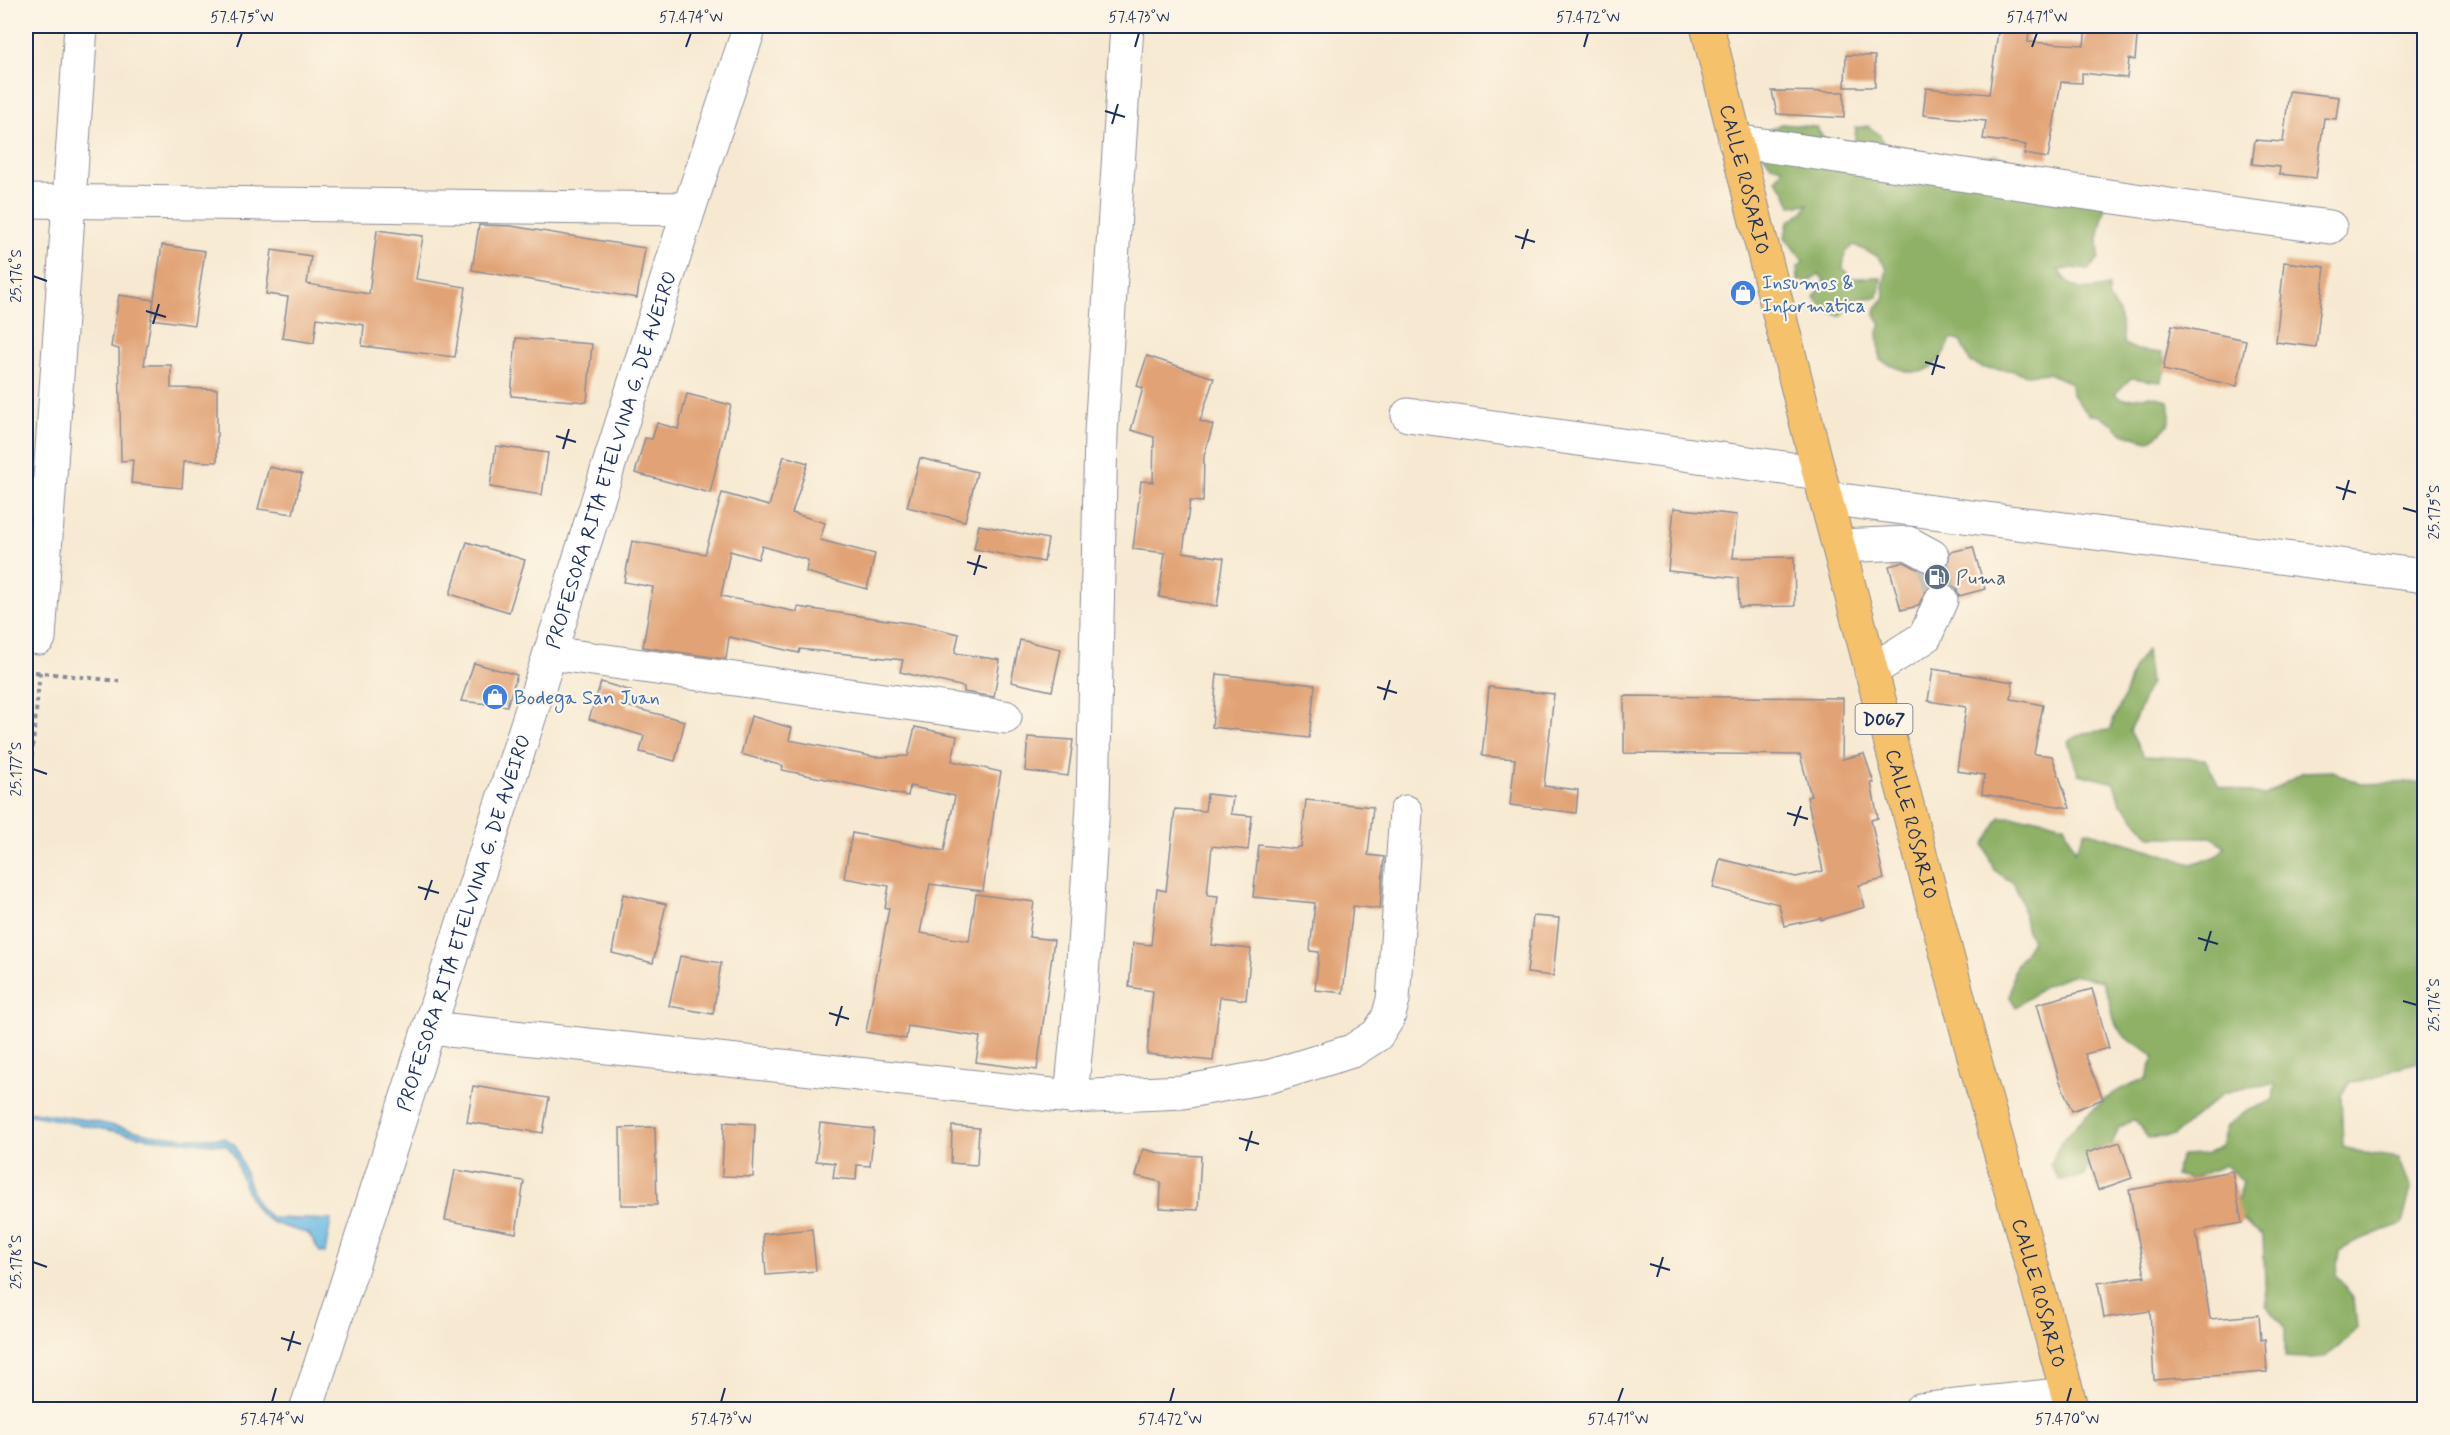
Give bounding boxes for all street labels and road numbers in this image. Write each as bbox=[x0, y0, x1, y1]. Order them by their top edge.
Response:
street label: CALLE ROSARIO bbox=[1712, 102, 1776, 258]
street label: PROFESORA RITA ETELVINA G. DE AVEIRO bbox=[540, 268, 684, 652]
road number: D067 bbox=[1856, 704, 1912, 734]
street label: PROFESORA RITA ETELVINA G. DE AVEIRO bbox=[391, 731, 538, 1115]
street label: CALLE ROSARIO bbox=[1878, 746, 1944, 902]
street label: CALLE ROSARIO bbox=[2004, 1216, 2072, 1371]

